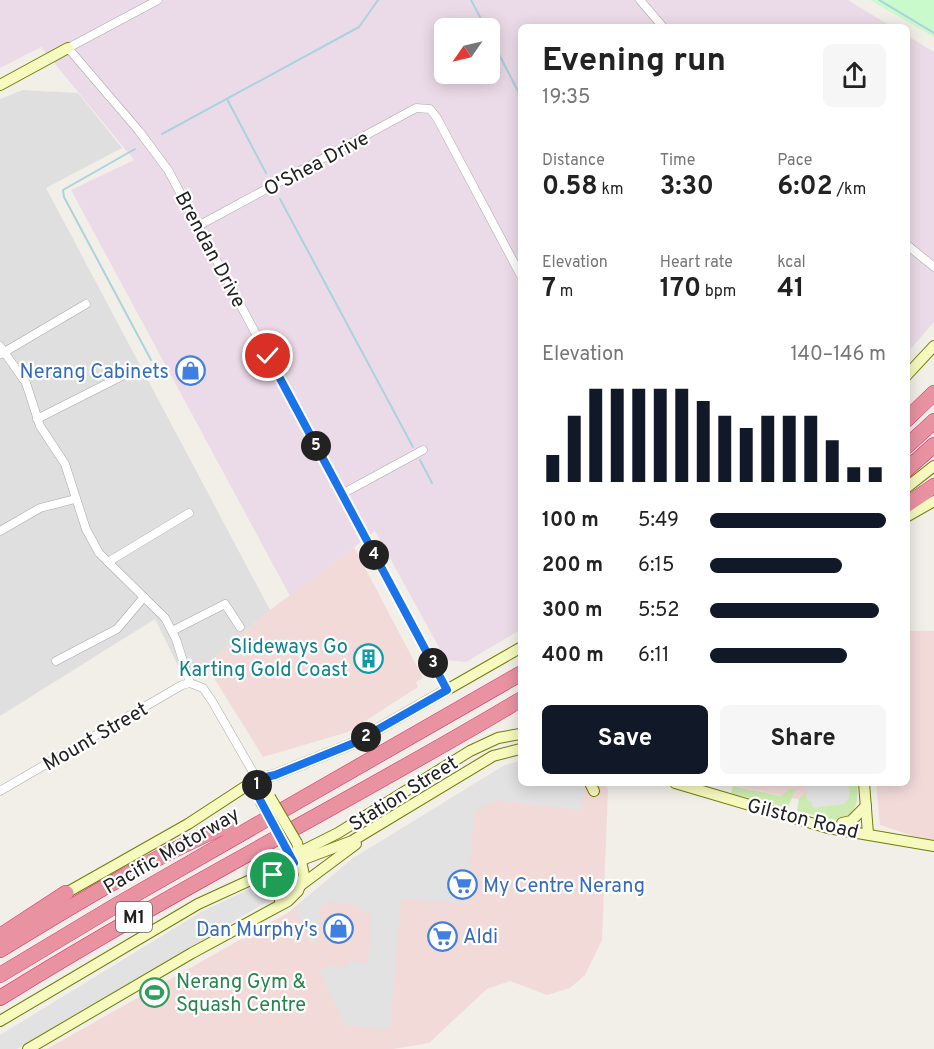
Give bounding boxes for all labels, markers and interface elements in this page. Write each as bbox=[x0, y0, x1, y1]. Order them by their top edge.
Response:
north arrow bbox=[434, 18, 500, 84]
map controls bbox=[434, 18, 500, 84]
text: Evening run bbox=[542, 41, 726, 83]
button: share bbox=[823, 44, 886, 107]
text: 19:35 bbox=[542, 85, 590, 111]
street label: O'Shea Drive bbox=[260, 126, 374, 203]
text: Distance bbox=[542, 151, 605, 171]
text: Time bbox=[660, 151, 695, 171]
text: Pace bbox=[777, 151, 812, 171]
text: 0.58 bbox=[542, 171, 598, 204]
text: 3:30 bbox=[660, 171, 714, 204]
text: 6:02 bbox=[777, 171, 833, 204]
text: km bbox=[598, 180, 624, 200]
text: /km bbox=[833, 180, 866, 200]
street label: Brendan Drive bbox=[168, 187, 251, 313]
text: Elevation bbox=[542, 253, 608, 273]
text: Heart rate bbox=[660, 253, 733, 273]
text: kcal bbox=[777, 253, 806, 273]
text: 7 bbox=[542, 273, 556, 306]
text: 170 bbox=[660, 273, 701, 306]
text: 41 bbox=[777, 273, 804, 306]
text: m bbox=[556, 282, 573, 302]
text: bpm bbox=[701, 282, 736, 302]
pin bbox=[242, 330, 293, 381]
icon: check bbox=[251, 339, 284, 372]
text: Elevation bbox=[542, 342, 624, 368]
text: 140–146 m bbox=[790, 342, 886, 368]
shop icon: Nerang Cabinets bbox=[174, 355, 206, 387]
place label: Nerang Cabinets bbox=[20, 360, 169, 386]
pin: 5 bbox=[301, 431, 331, 461]
text: 5 bbox=[311, 436, 321, 456]
text: 100 m bbox=[542, 508, 599, 534]
text: 5:49 bbox=[638, 508, 679, 534]
pin: 4 bbox=[359, 540, 389, 570]
text: 4 bbox=[369, 545, 379, 565]
text: 200 m bbox=[542, 553, 603, 579]
text: 6:15 bbox=[638, 553, 674, 579]
text: 300 m bbox=[542, 598, 603, 624]
text: 5:52 bbox=[638, 598, 679, 624]
place label: Slideways Go Karting Gold Coast bbox=[179, 635, 348, 684]
building icon: Slideways Go Karting Gold Coast bbox=[353, 642, 385, 674]
text: 400 m bbox=[542, 643, 604, 669]
text: 6:11 bbox=[638, 643, 669, 669]
pin: 3 bbox=[418, 648, 448, 678]
text: 3 bbox=[428, 653, 438, 673]
street label: Mount Street bbox=[39, 697, 153, 778]
button: Save bbox=[542, 705, 708, 774]
button: Share bbox=[720, 705, 886, 774]
pin: 2 bbox=[351, 722, 381, 752]
text: 2 bbox=[361, 727, 371, 747]
street label: Station Street bbox=[345, 751, 463, 838]
pin: 1 bbox=[242, 770, 272, 800]
text: 1 bbox=[254, 775, 260, 795]
street label: Gilston Road bbox=[744, 794, 861, 846]
street label: Pacific Motorway bbox=[99, 802, 245, 901]
pin bbox=[247, 849, 298, 900]
icon: arrive bbox=[256, 858, 289, 891]
supermarket icon: My Centre Nerang bbox=[446, 869, 478, 901]
place label: My Centre Nerang bbox=[483, 874, 645, 900]
road number: M1 bbox=[116, 902, 152, 932]
shop icon: Dan Murphy's bbox=[323, 913, 355, 945]
place label: Dan Murphy's bbox=[196, 918, 318, 944]
supermarket icon: Aldi bbox=[426, 920, 458, 952]
place label: Aldi bbox=[463, 925, 498, 951]
place label: Nerang Gym & Squash Centre bbox=[176, 970, 307, 1019]
sports icon: Nerang Gym & Squash Centre bbox=[139, 976, 171, 1008]

